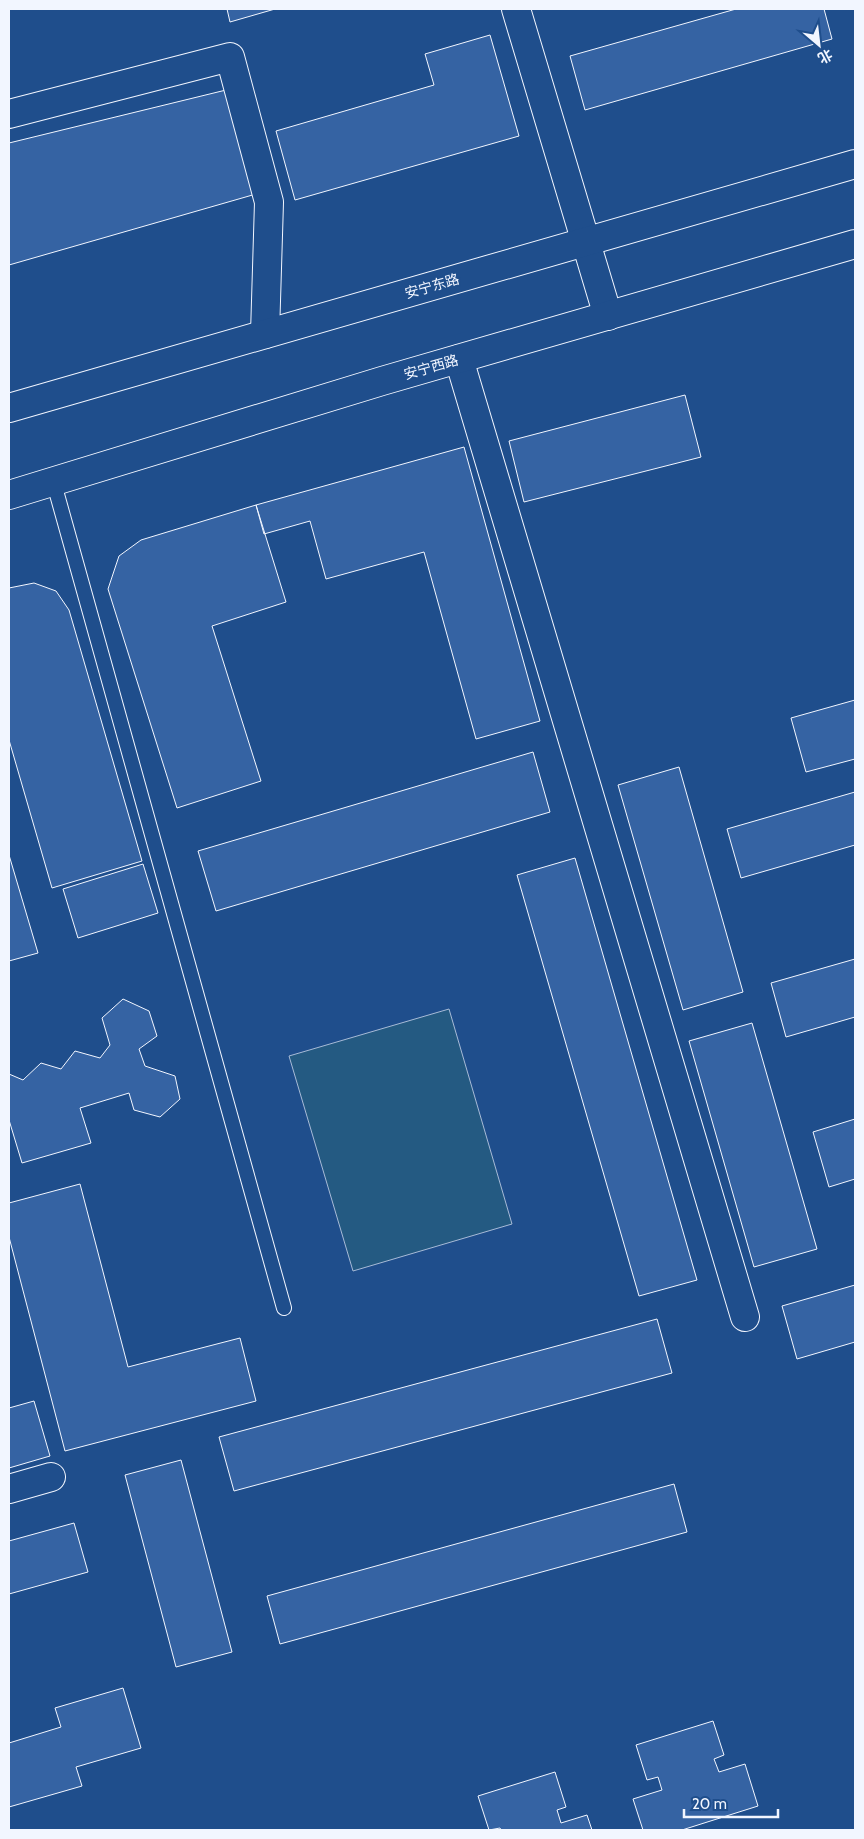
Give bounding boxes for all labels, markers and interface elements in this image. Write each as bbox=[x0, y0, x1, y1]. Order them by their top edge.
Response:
north arrow bbox=[794, 20, 844, 70]
text: 北 bbox=[815, 45, 836, 68]
street label: 安宁东路 bbox=[403, 270, 461, 302]
street label: 安宁西路 bbox=[402, 351, 460, 383]
scale bar bbox=[684, 1786, 778, 1818]
text: 20 m bbox=[692, 1795, 727, 1813]

